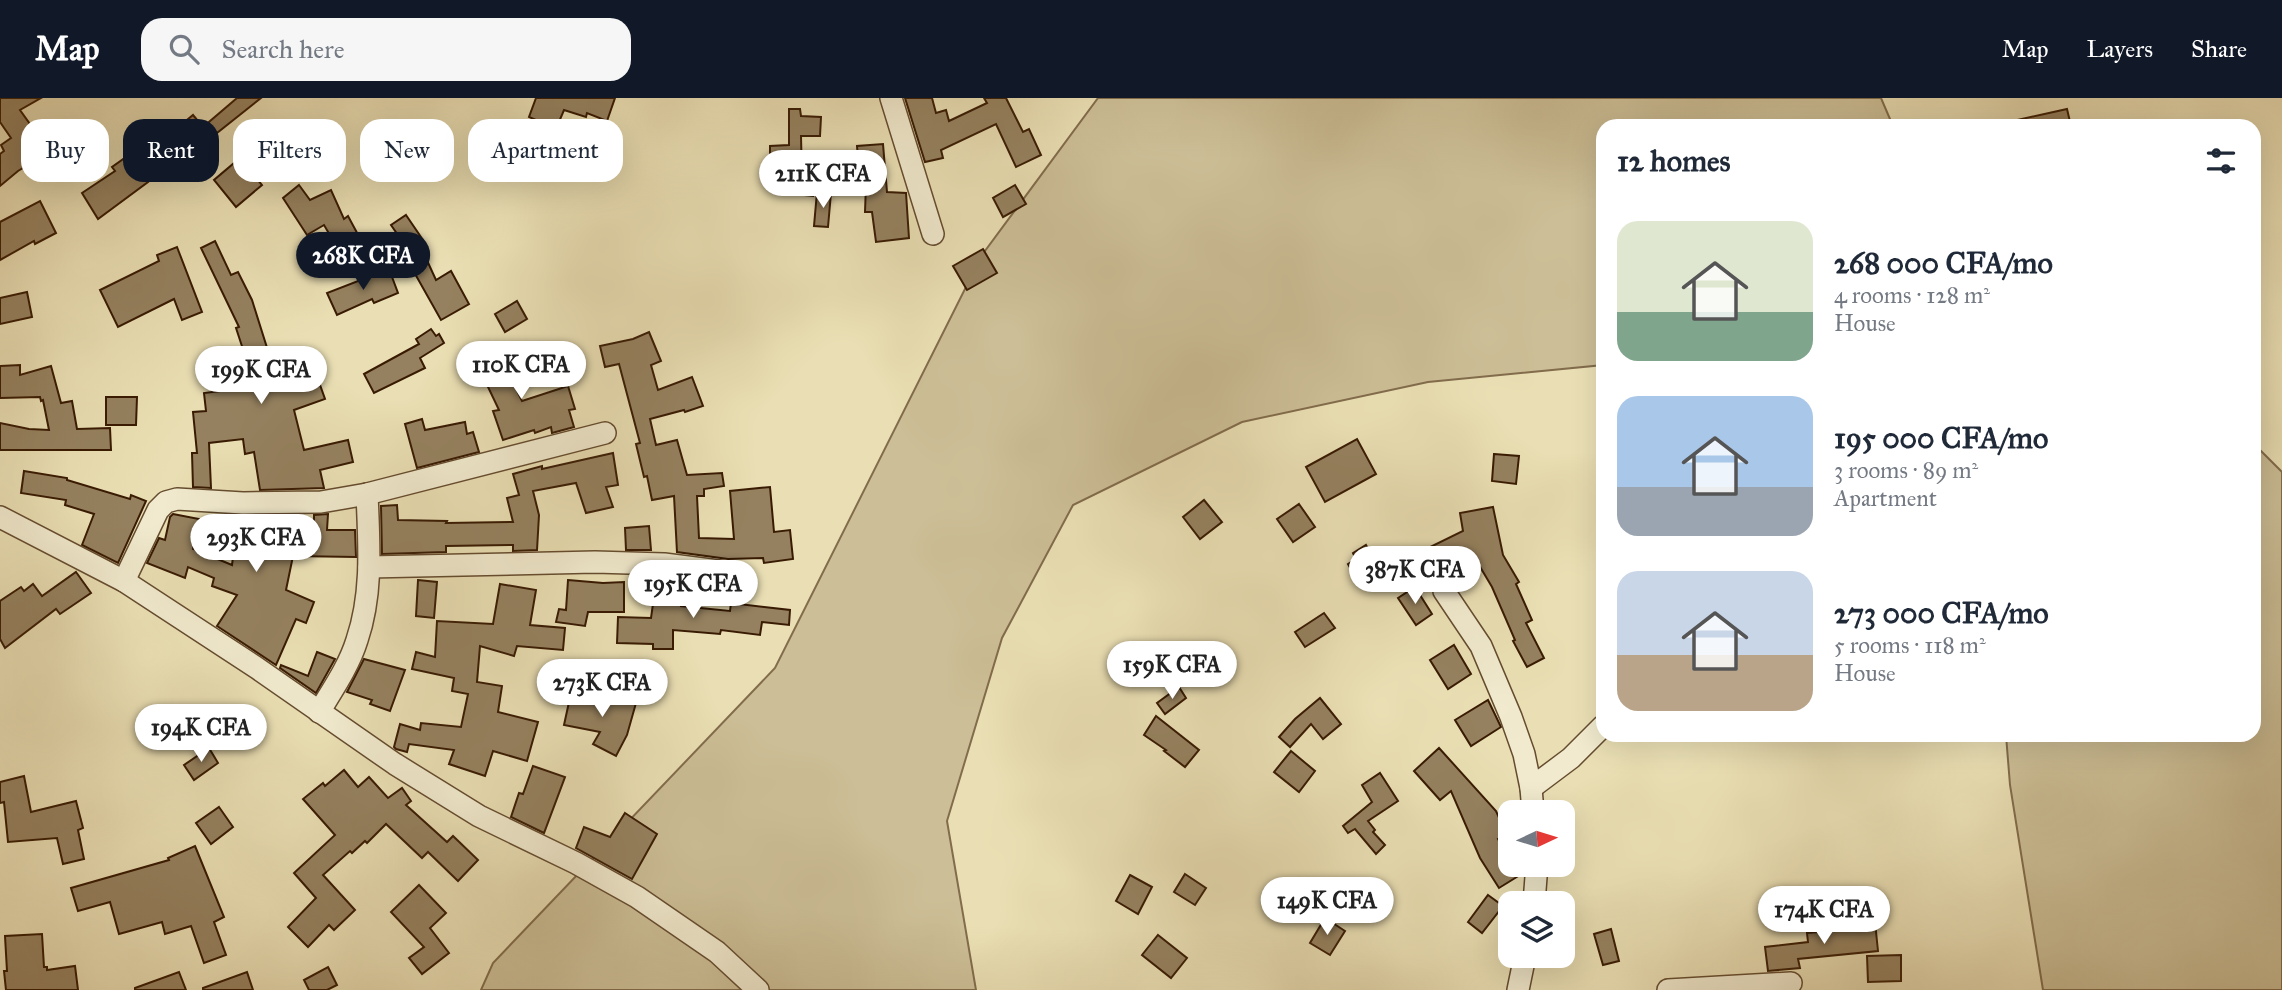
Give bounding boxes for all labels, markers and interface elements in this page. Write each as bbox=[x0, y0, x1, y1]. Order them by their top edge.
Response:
search box bbox=[141, 18, 631, 81]
text: Map bbox=[35, 29, 99, 69]
icon: search bbox=[165, 30, 203, 68]
text: Search here bbox=[221, 33, 345, 65]
text: Map bbox=[2002, 34, 2049, 64]
text: Layers bbox=[2087, 34, 2153, 64]
text: Share bbox=[2191, 34, 2247, 64]
chip: Buy bbox=[21, 119, 109, 182]
chip: Rent bbox=[123, 119, 219, 182]
chip: Filters bbox=[233, 119, 346, 182]
chip: New bbox=[360, 119, 454, 182]
chip: Apartment bbox=[468, 119, 623, 182]
icon: filters bbox=[2202, 142, 2240, 180]
text: 12 homes bbox=[1617, 143, 1730, 179]
pin: 211K CFA bbox=[751, 150, 895, 210]
text: 211K CFA bbox=[775, 159, 871, 187]
pin: 268K CFA bbox=[291, 232, 435, 292]
text: 268K CFA bbox=[312, 241, 414, 269]
text: 268 000 CFA/mo bbox=[1834, 245, 2053, 281]
icon: home bbox=[1673, 249, 1757, 333]
text: 4 rooms · 128 m² bbox=[1834, 281, 1990, 309]
text: House bbox=[1834, 309, 1896, 337]
pin: 110K CFA bbox=[449, 342, 593, 401]
pin: 199K CFA bbox=[189, 346, 333, 406]
text: 110K CFA bbox=[472, 350, 570, 378]
text: 199K CFA bbox=[211, 355, 311, 383]
text: 195 000 CFA/mo bbox=[1834, 420, 2048, 456]
icon: home bbox=[1673, 424, 1757, 508]
text: 3 rooms · 89 m² bbox=[1834, 456, 1978, 484]
text: Apartment bbox=[1834, 484, 1937, 512]
pin: 293K CFA bbox=[184, 514, 328, 574]
text: 293K CFA bbox=[206, 523, 306, 551]
pin: 387K CFA bbox=[1343, 546, 1487, 606]
text: 387K CFA bbox=[1365, 555, 1465, 583]
pin: 195K CFA bbox=[621, 560, 765, 620]
text: 195K CFA bbox=[644, 569, 742, 597]
text: 273 000 CFA/mo bbox=[1834, 595, 2049, 631]
icon: home bbox=[1673, 599, 1757, 683]
text: 5 rooms · 118 m² bbox=[1834, 631, 1986, 659]
pin: 159K CFA bbox=[1100, 642, 1244, 701]
text: 159K CFA bbox=[1123, 650, 1221, 678]
text: House bbox=[1834, 659, 1896, 687]
pin: 273K CFA bbox=[530, 660, 674, 719]
text: 273K CFA bbox=[553, 668, 651, 696]
pin: 194K CFA bbox=[129, 704, 273, 764]
text: 194K CFA bbox=[151, 713, 251, 741]
north arrow bbox=[1498, 800, 1575, 877]
map controls bbox=[1498, 800, 1575, 968]
pin: 149K CFA bbox=[1255, 878, 1399, 937]
text: 149K CFA bbox=[1277, 886, 1377, 914]
pin: 174K CFA bbox=[1752, 886, 1896, 946]
button: layers bbox=[1498, 891, 1575, 968]
text: 174K CFA bbox=[1774, 895, 1874, 923]

